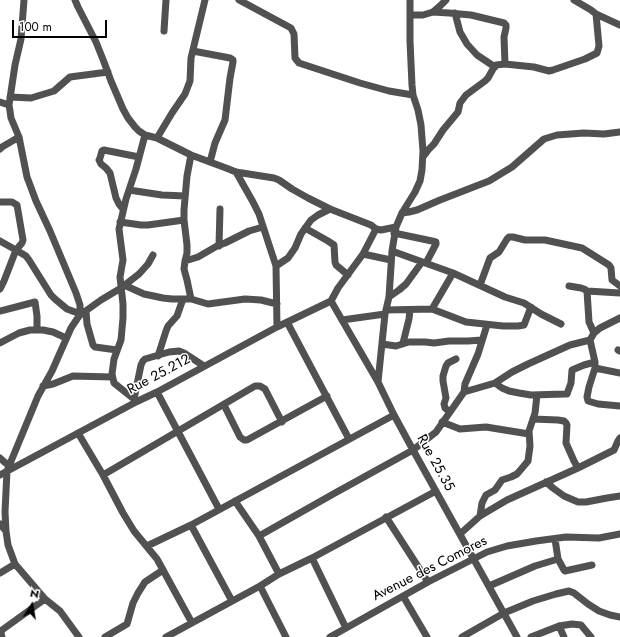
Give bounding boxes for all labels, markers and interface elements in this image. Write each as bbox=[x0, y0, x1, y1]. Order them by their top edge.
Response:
scale bar bbox=[14, 12, 109, 38]
text: 100 m bbox=[19, 18, 52, 36]
street label: Rue 25.212 bbox=[125, 351, 193, 399]
street label: Rue 25.35 bbox=[413, 432, 457, 494]
street label: Avenue des Comores bbox=[370, 533, 490, 605]
north arrow bbox=[12, 585, 52, 625]
text: N bbox=[29, 585, 40, 602]

